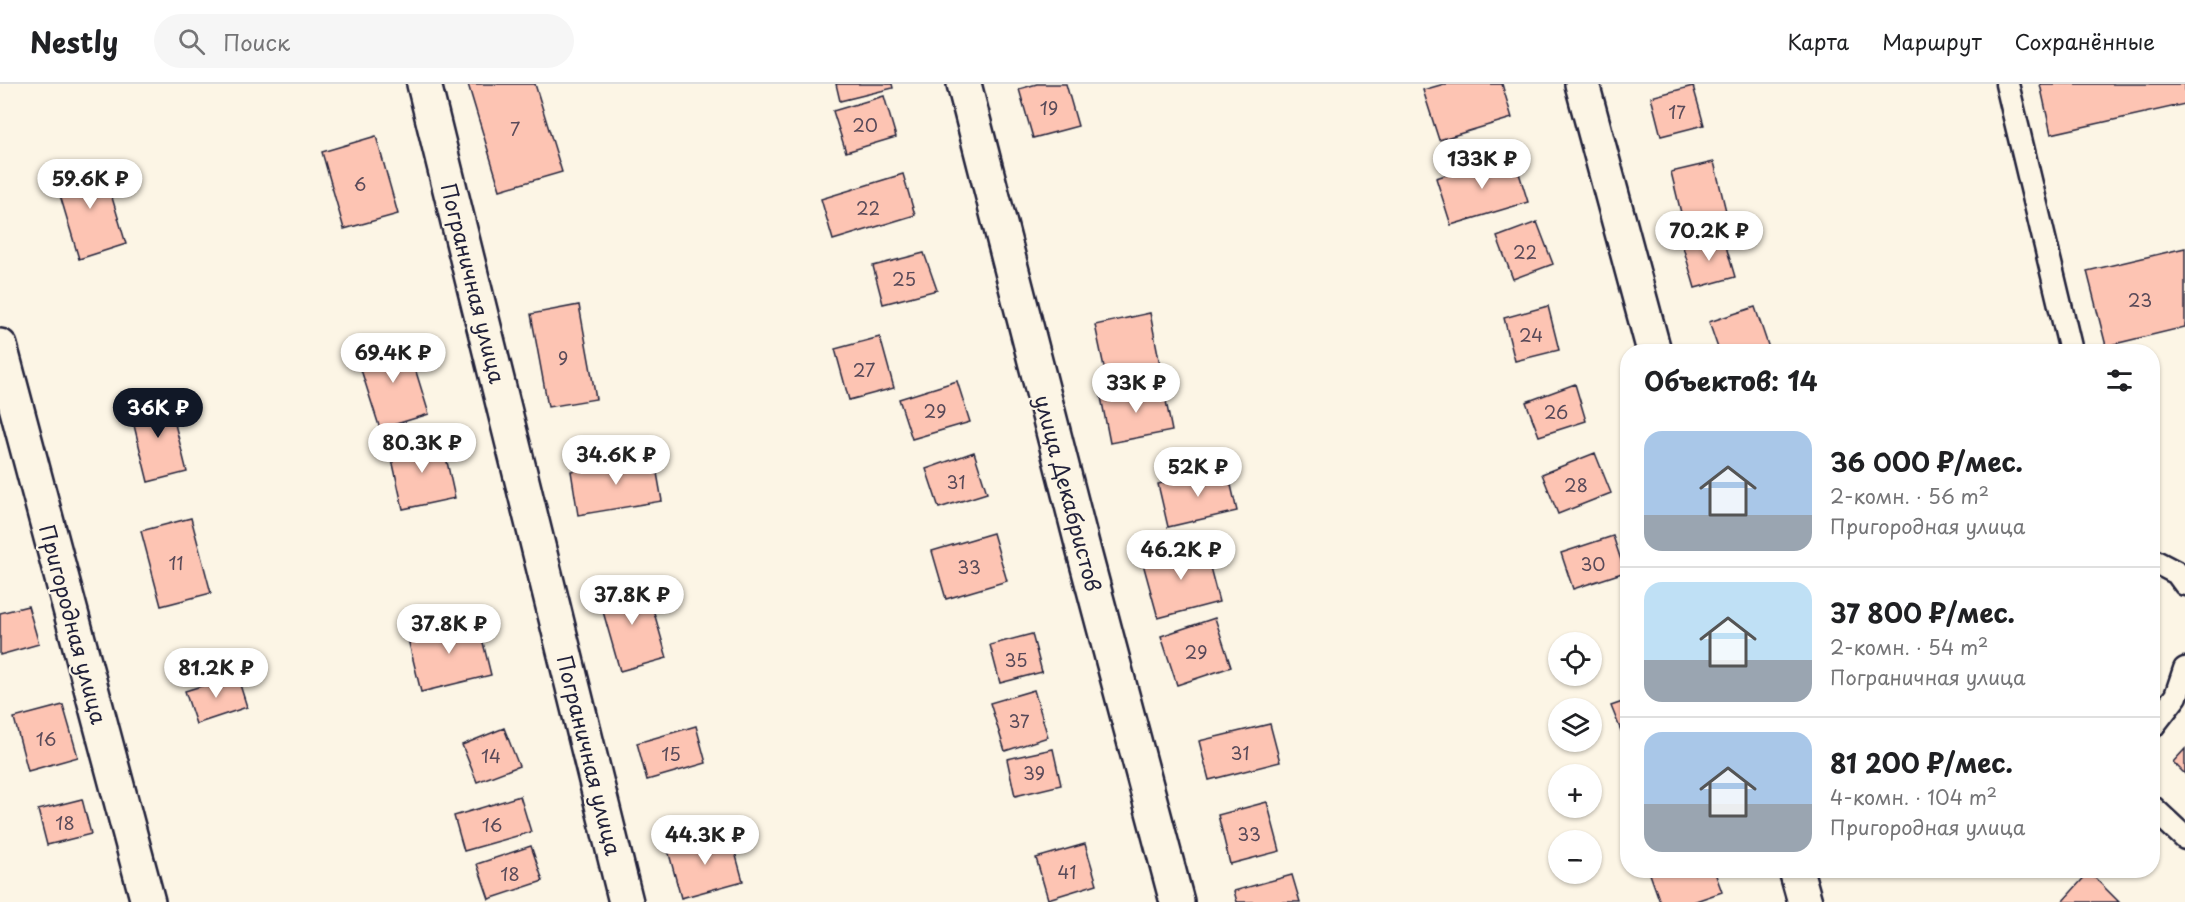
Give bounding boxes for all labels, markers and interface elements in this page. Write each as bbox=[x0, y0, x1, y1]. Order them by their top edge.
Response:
search box bbox=[154, 14, 574, 68]
text: Nestly bbox=[30, 20, 118, 63]
icon: search bbox=[175, 25, 208, 58]
text: Поиск bbox=[223, 25, 290, 58]
text: Карта bbox=[1788, 25, 1849, 57]
text: Маршрут bbox=[1882, 25, 1982, 57]
text: Сохранённые bbox=[2015, 25, 2155, 57]
house number: 19 bbox=[1040, 94, 1058, 121]
house number: 17 bbox=[1668, 98, 1686, 125]
house number: 20 bbox=[852, 111, 878, 138]
house number: 7 bbox=[510, 115, 520, 142]
pin: 133K ₽ bbox=[1433, 139, 1531, 190]
text: 133K ₽ bbox=[1447, 143, 1517, 173]
pin: 59.6K ₽ bbox=[35, 159, 145, 210]
text: 59.6K ₽ bbox=[51, 163, 129, 193]
house number: 6 bbox=[354, 170, 366, 197]
street label: Пограничная улица bbox=[434, 179, 515, 387]
house number: 22 bbox=[856, 194, 880, 221]
pin: 70.2K ₽ bbox=[1654, 211, 1764, 262]
text: 70.2K ₽ bbox=[1669, 215, 1749, 245]
house number: 22 bbox=[1513, 238, 1537, 265]
house number: 25 bbox=[892, 265, 916, 292]
house number: 23 bbox=[2128, 286, 2152, 313]
house number: 24 bbox=[1519, 321, 1543, 348]
pin: 69.4K ₽ bbox=[338, 333, 448, 384]
text: 69.4K ₽ bbox=[355, 337, 431, 367]
house number: 9 bbox=[558, 344, 568, 371]
house number: 27 bbox=[853, 356, 875, 383]
text: Объектов: 14 bbox=[1644, 361, 1818, 400]
pin: 33K ₽ bbox=[1094, 363, 1178, 414]
icon: filters bbox=[2103, 364, 2136, 397]
text: 33K ₽ bbox=[1106, 367, 1166, 397]
pin: 36K ₽ bbox=[116, 388, 200, 439]
street label: улица Декабристов bbox=[1027, 391, 1111, 595]
text: 36K ₽ bbox=[127, 392, 189, 422]
house number: 29 bbox=[924, 397, 946, 424]
house number: 26 bbox=[1544, 398, 1568, 425]
pin: 80.3K ₽ bbox=[367, 423, 477, 474]
text: 80.3K ₽ bbox=[382, 427, 462, 457]
pin: 34.6K ₽ bbox=[561, 435, 671, 486]
text: 34.6K ₽ bbox=[576, 439, 656, 469]
text: 36 000 ₽/мес. bbox=[1830, 442, 2023, 481]
pin: 52K ₽ bbox=[1156, 447, 1240, 498]
text: 52K ₽ bbox=[1168, 451, 1228, 481]
icon: home bbox=[1692, 455, 1764, 527]
house number: 31 bbox=[947, 468, 965, 495]
house number: 28 bbox=[1564, 471, 1588, 498]
text: 2-комн. · 56 m² bbox=[1830, 481, 1989, 511]
text: Пригородная улица bbox=[1830, 511, 2025, 541]
street label: Пригородная улица bbox=[32, 521, 116, 728]
pin: 46.2K ₽ bbox=[1126, 530, 1236, 581]
text: 46.2K ₽ bbox=[1141, 534, 1222, 564]
house number: 11 bbox=[168, 549, 184, 576]
house number: 30 bbox=[1580, 550, 1606, 577]
house number: 33 bbox=[957, 553, 981, 580]
pin: 37.8K ₽ bbox=[577, 575, 687, 626]
text: 37.8K ₽ bbox=[594, 579, 670, 609]
text: 37 800 ₽/мес. bbox=[1830, 593, 2015, 632]
pin: 37.8K ₽ bbox=[394, 604, 504, 655]
icon: home bbox=[1692, 606, 1764, 678]
text: 37.8K ₽ bbox=[411, 608, 487, 638]
map controls bbox=[1548, 632, 1602, 884]
button: locate bbox=[1548, 632, 1602, 686]
text: 2-комн. · 54 m² bbox=[1830, 632, 1988, 662]
house number: 29 bbox=[1185, 638, 1207, 665]
house number: 35 bbox=[1004, 646, 1028, 673]
pin: 81.2K ₽ bbox=[161, 648, 271, 699]
street label: Пограничная улица bbox=[550, 651, 631, 859]
text: 81.2K ₽ bbox=[178, 652, 254, 682]
text: Пограничная улица bbox=[1830, 662, 2026, 692]
button: layers bbox=[1548, 698, 1602, 752]
house number: 37 bbox=[1008, 707, 1030, 734]
house number: 16 bbox=[36, 725, 56, 752]
house number: 31 bbox=[1231, 739, 1249, 766]
house number: 15 bbox=[661, 740, 681, 767]
house number: 14 bbox=[481, 742, 501, 769]
text: 81 200 ₽/мес. bbox=[1830, 743, 2013, 782]
icon: home bbox=[1692, 756, 1764, 828]
house number: 39 bbox=[1023, 759, 1045, 786]
button: + bbox=[1548, 764, 1602, 818]
text: 4-комн. · 104 m² bbox=[1830, 782, 1997, 812]
house number: 18 bbox=[55, 809, 75, 836]
house number: 16 bbox=[482, 811, 502, 838]
text: Пригородная улица bbox=[1830, 812, 2025, 842]
pin: 44.3K ₽ bbox=[650, 815, 760, 866]
text: 44.3K ₽ bbox=[665, 819, 745, 849]
house number: 33 bbox=[1237, 820, 1261, 847]
button: − bbox=[1548, 830, 1602, 884]
house number: 41 bbox=[1058, 858, 1076, 885]
house number: 18 bbox=[500, 860, 520, 887]

